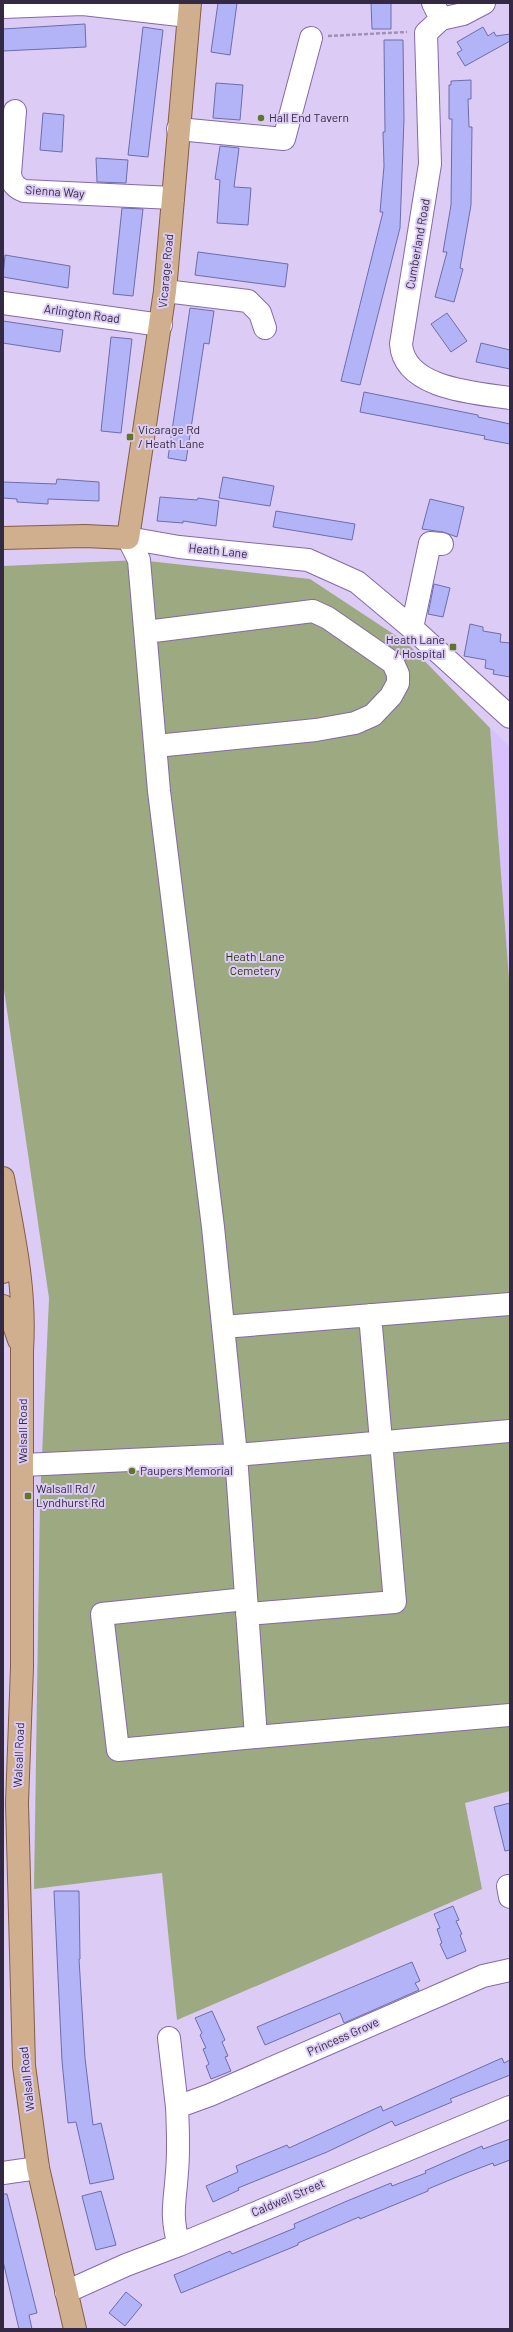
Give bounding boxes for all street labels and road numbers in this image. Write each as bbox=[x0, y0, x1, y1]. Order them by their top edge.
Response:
street label: Sienna Way bbox=[25, 182, 86, 200]
street label: Cumberland Road bbox=[402, 197, 432, 290]
street label: Vicarage Road bbox=[155, 233, 175, 309]
street label: Arlington Road bbox=[43, 301, 121, 325]
street label: Heath Lane bbox=[188, 540, 248, 560]
street label: Walsall Road bbox=[15, 1398, 29, 1464]
street label: Walsall Road bbox=[10, 1722, 26, 1788]
street label: Princess Grove bbox=[305, 2014, 381, 2058]
street label: Walsall Road bbox=[16, 2046, 36, 2112]
street label: Caldwell Street bbox=[249, 2175, 326, 2219]

